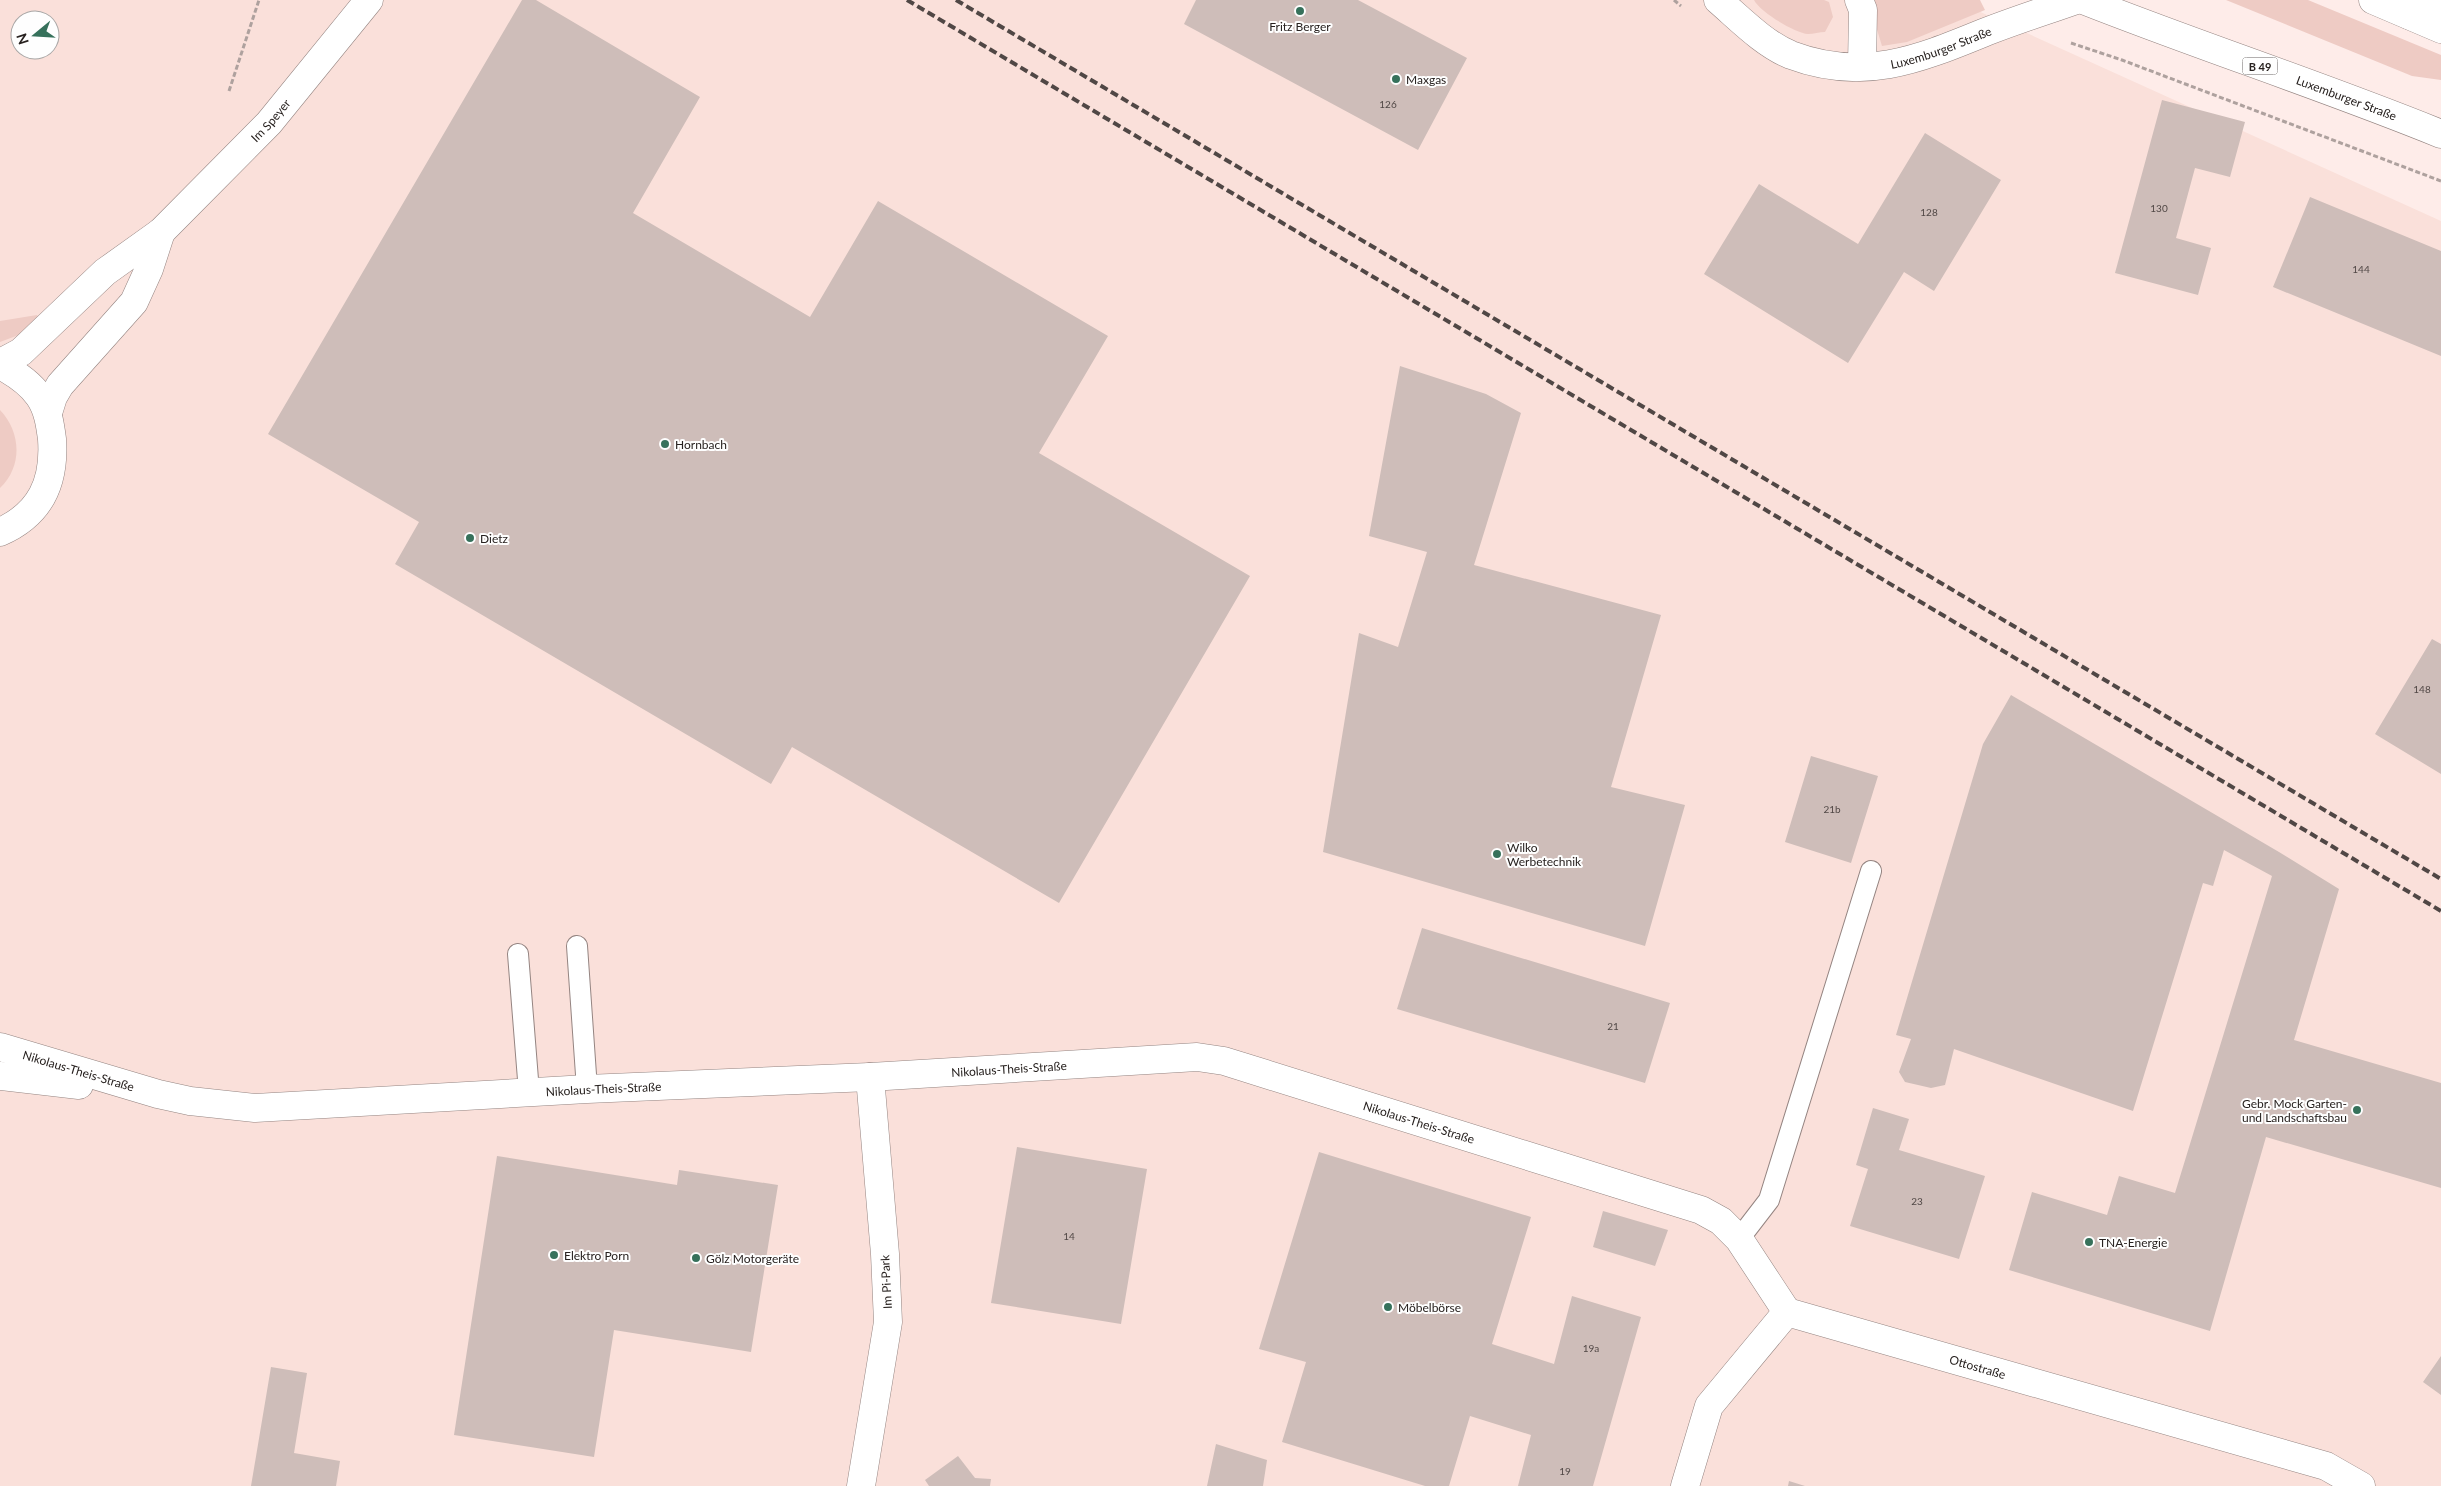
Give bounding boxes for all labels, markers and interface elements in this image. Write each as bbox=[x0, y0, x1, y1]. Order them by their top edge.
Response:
marker: Fritz Berger bbox=[1294, 5, 1306, 17]
north arrow bbox=[10, 10, 60, 60]
place label: Fritz Berger bbox=[1269, 19, 1331, 34]
street label: Luxemburger Straße bbox=[1889, 23, 1993, 71]
text: N bbox=[12, 31, 32, 47]
road number: B 49 bbox=[2242, 58, 2278, 74]
place label: Maxgas bbox=[1406, 72, 1446, 87]
street label: Luxemburger Straße bbox=[2294, 72, 2399, 123]
marker: Maxgas bbox=[1390, 73, 1402, 85]
street label: Im Speyer bbox=[247, 95, 294, 145]
house number: 126 bbox=[1379, 98, 1397, 110]
house number: 130 bbox=[2150, 202, 2168, 214]
house number: 128 bbox=[1920, 206, 1938, 218]
house number: 144 bbox=[2352, 263, 2370, 275]
place label: Hornbach bbox=[675, 437, 727, 452]
marker: Hornbach bbox=[659, 438, 671, 450]
place label: Dietz bbox=[480, 531, 508, 546]
marker: Dietz bbox=[464, 532, 476, 544]
house number: 148 bbox=[2413, 683, 2431, 695]
house number: 21b bbox=[1823, 803, 1841, 815]
place label: Wilko Werbetechnik bbox=[1507, 840, 1582, 869]
marker: Wilko Werbetechnik bbox=[1491, 848, 1503, 860]
house number: 21 bbox=[1607, 1020, 1619, 1032]
street label: Nikolaus-Theis-Straße bbox=[21, 1047, 136, 1094]
street label: Nikolaus-Theis-Straße bbox=[951, 1057, 1067, 1080]
street label: Nikolaus-Theis-Straße bbox=[545, 1078, 662, 1099]
place label: Gebr. Mock Garten- und Landschaftsbau bbox=[2242, 1096, 2347, 1125]
street label: Nikolaus-Theis-Straße bbox=[1362, 1098, 1476, 1146]
marker: Gebr. Mock Garten- und Landschaftsbau bbox=[2351, 1104, 2363, 1116]
house number: 23 bbox=[1911, 1195, 1923, 1207]
house number: 14 bbox=[1063, 1230, 1075, 1242]
place label: TNA-Energie bbox=[2099, 1235, 2167, 1250]
marker: TNA-Energie bbox=[2083, 1236, 2095, 1248]
place label: Elektro Porn bbox=[564, 1248, 629, 1263]
marker: Elektro Porn bbox=[548, 1249, 560, 1261]
place label: Gölz Motorgeräte bbox=[706, 1251, 799, 1266]
marker: Gölz Motorgeräte bbox=[690, 1252, 702, 1264]
street label: Im Pi-Park bbox=[877, 1254, 895, 1309]
place label: Möbelbörse bbox=[1398, 1300, 1461, 1315]
marker: Möbelbörse bbox=[1382, 1301, 1394, 1313]
house number: 19a bbox=[1583, 1342, 1599, 1354]
street label: Ottostraße bbox=[1948, 1351, 2007, 1382]
house number: 19 bbox=[1559, 1465, 1571, 1477]

